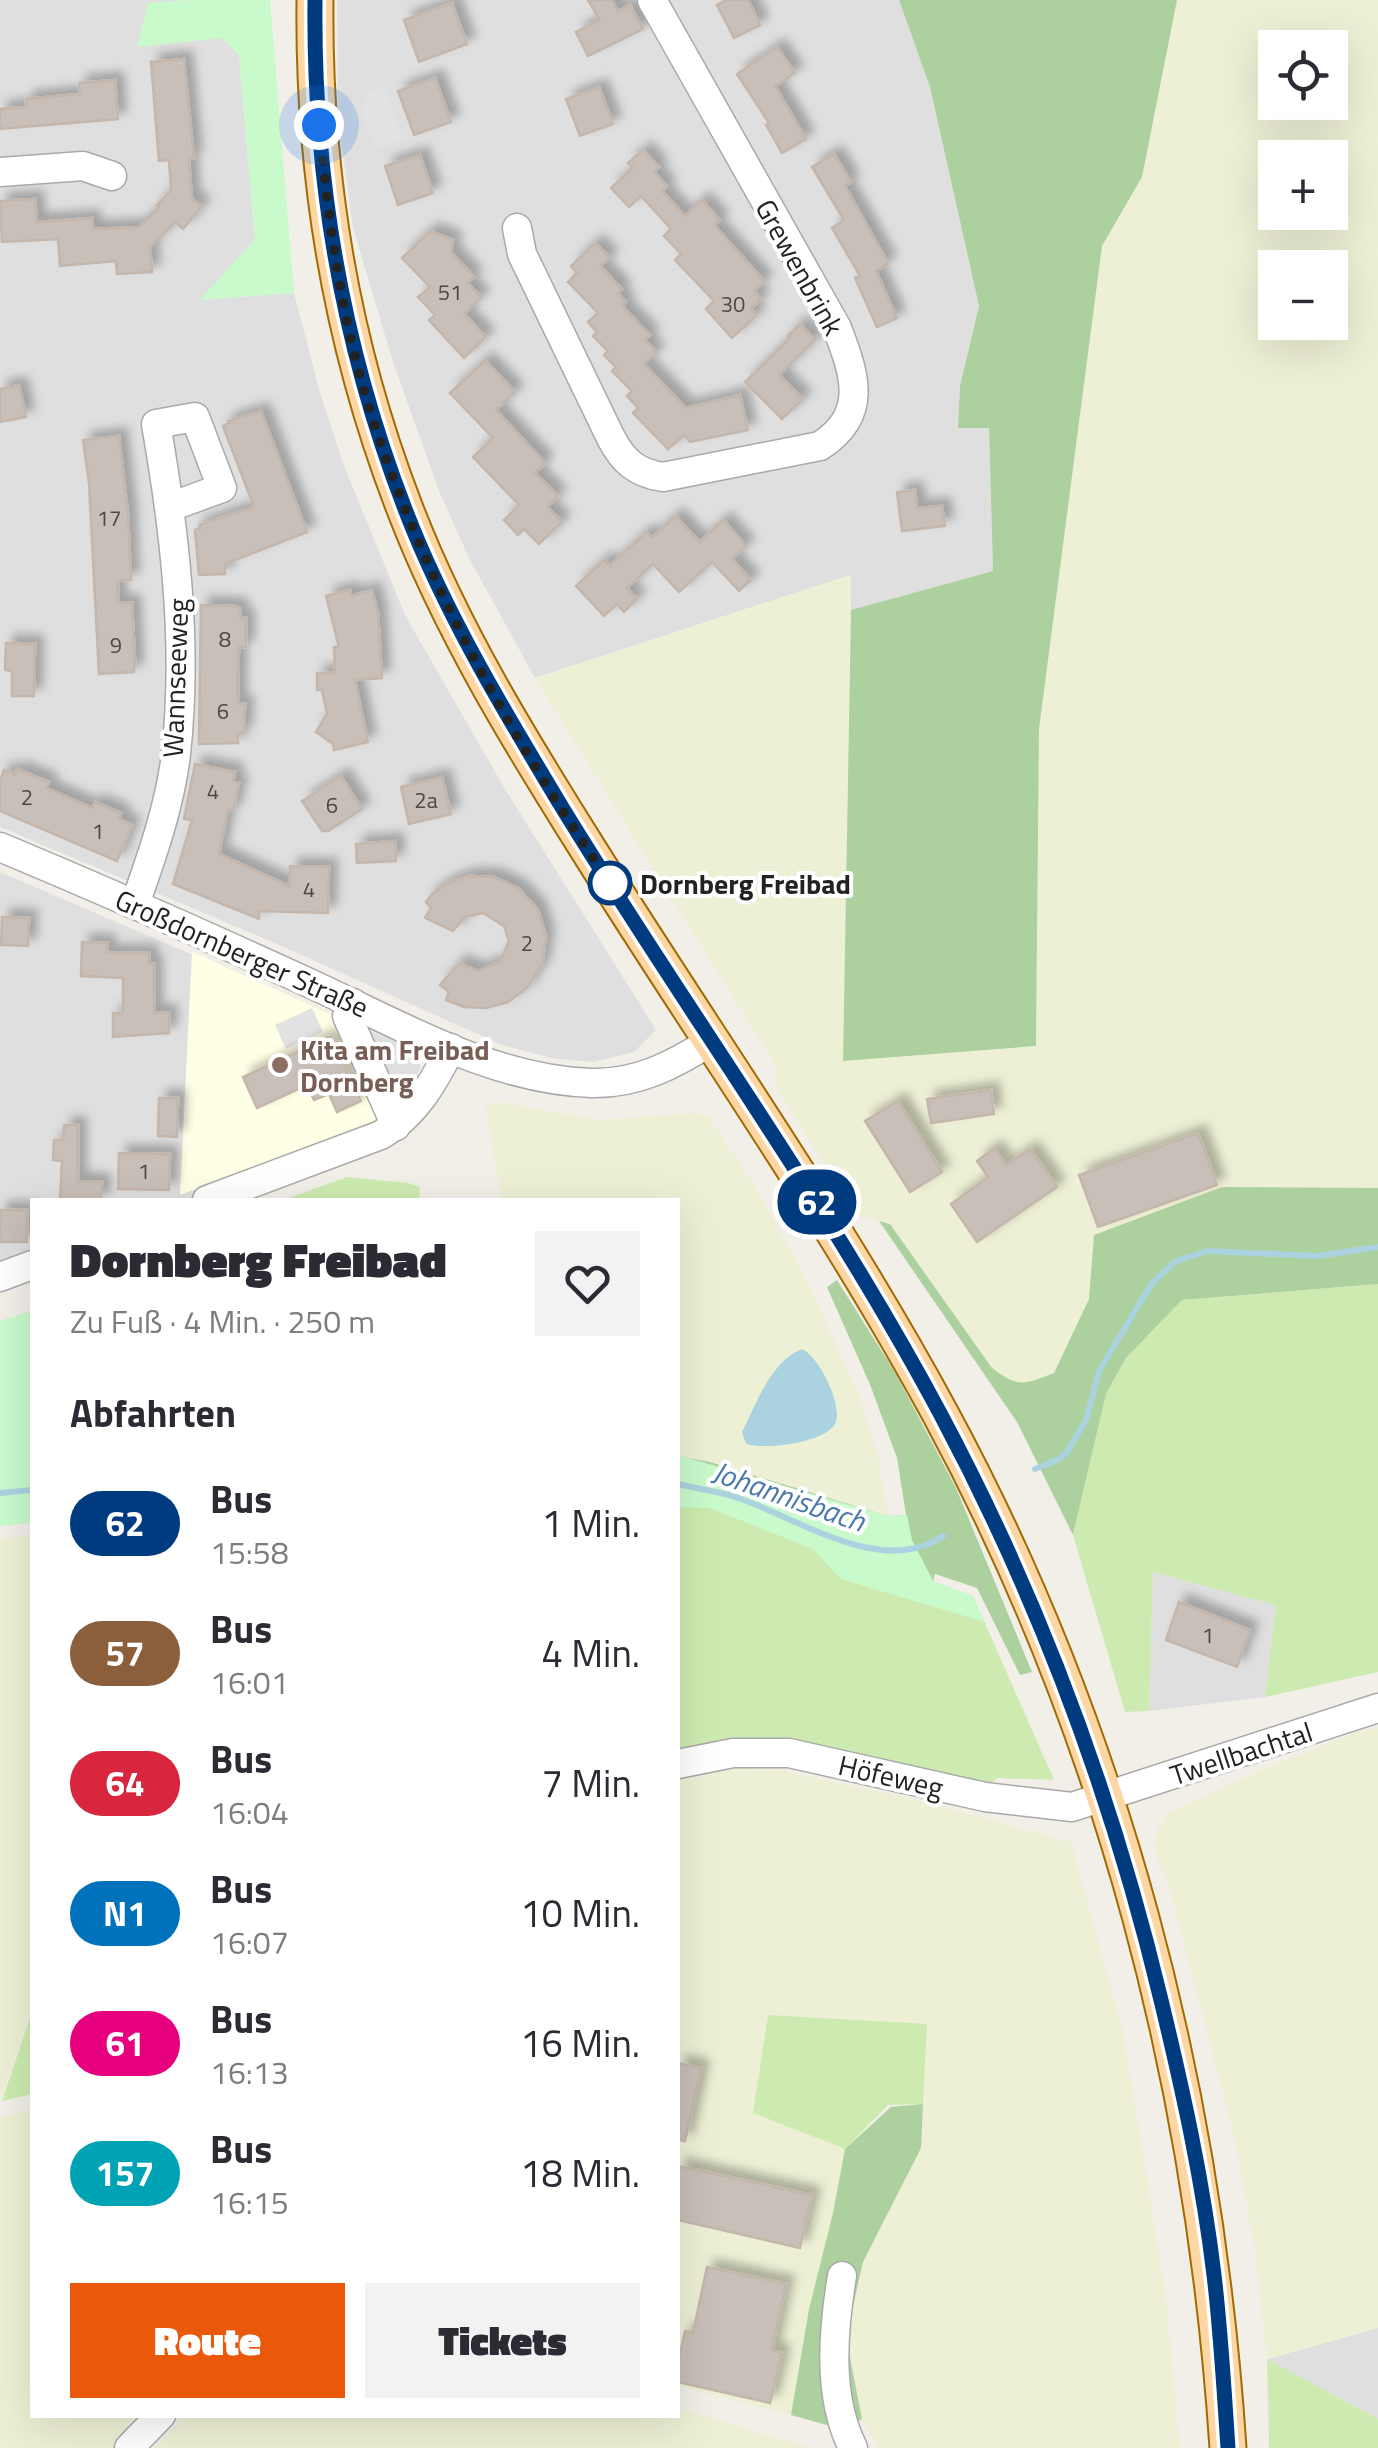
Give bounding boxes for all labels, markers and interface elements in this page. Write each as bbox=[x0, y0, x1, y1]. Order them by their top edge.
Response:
map controls bbox=[1258, 30, 1348, 340]
button: locate bbox=[1258, 30, 1348, 120]
your location bbox=[294, 100, 344, 150]
button: + bbox=[1258, 140, 1348, 230]
street label: Grewenbrink bbox=[745, 191, 855, 343]
button: − bbox=[1258, 250, 1348, 340]
house number: 51 bbox=[438, 275, 462, 309]
house number: 30 bbox=[721, 287, 745, 321]
house number: 17 bbox=[97, 501, 121, 535]
street label: Wannseeweg bbox=[151, 598, 199, 758]
house number: 8 bbox=[219, 622, 231, 656]
house number: 9 bbox=[110, 628, 122, 662]
house number: 6 bbox=[217, 694, 229, 728]
house number: 4 bbox=[207, 774, 219, 808]
house number: 2 bbox=[21, 780, 33, 814]
house number: 2a bbox=[414, 783, 438, 817]
house number: 6 bbox=[326, 788, 338, 822]
house number: 1 bbox=[92, 814, 104, 848]
marker: Dornberg Freibad bbox=[589, 862, 631, 904]
place label: Dornberg Freibad bbox=[640, 862, 851, 905]
house number: 4 bbox=[303, 872, 315, 906]
street label: Großdornberger Straße bbox=[108, 878, 376, 1028]
house number: 2 bbox=[521, 926, 533, 960]
place label: Kita am Freibad Dornberg bbox=[300, 1028, 490, 1103]
marker: Kita am Freibad Dornberg bbox=[269, 1054, 291, 1076]
house number: 1 bbox=[138, 1154, 150, 1188]
line badge: 62 bbox=[772, 1170, 862, 1234]
text: 62 bbox=[797, 1175, 837, 1229]
text: Dornberg Freibad bbox=[70, 1223, 447, 1296]
button: heart bbox=[535, 1231, 640, 1336]
text: Zu Fuß · 4 Min. · 250 m bbox=[70, 1297, 375, 1345]
text: Abfahrten bbox=[70, 1384, 236, 1442]
water label: Johannisbach bbox=[707, 1448, 872, 1544]
text: Bus bbox=[210, 1470, 272, 1528]
text: 1 Min. bbox=[542, 1494, 640, 1552]
text: 62 bbox=[105, 1496, 145, 1550]
text: 15:58 bbox=[210, 1528, 289, 1576]
text: Bus bbox=[210, 1600, 272, 1658]
house number: 1 bbox=[1202, 1618, 1214, 1652]
text: 4 Min. bbox=[542, 1624, 640, 1682]
text: 57 bbox=[105, 1626, 145, 1680]
text: 16:01 bbox=[210, 1658, 289, 1706]
street label: Twellbachtal bbox=[1164, 1710, 1318, 1796]
text: Bus bbox=[210, 1730, 272, 1788]
street label: Höfeweg bbox=[834, 1743, 948, 1809]
text: 7 Min. bbox=[542, 1754, 640, 1812]
text: 64 bbox=[105, 1756, 145, 1810]
text: 16:04 bbox=[210, 1788, 289, 1836]
text: Bus bbox=[210, 1860, 272, 1918]
text: 10 Min. bbox=[520, 1884, 640, 1942]
text: N1 bbox=[103, 1886, 147, 1940]
text: 16:07 bbox=[210, 1918, 289, 1966]
text: Bus bbox=[210, 1990, 272, 2048]
text: 16 Min. bbox=[520, 2014, 640, 2072]
text: 61 bbox=[105, 2016, 145, 2070]
text: 16:13 bbox=[210, 2048, 289, 2096]
text: Bus bbox=[210, 2120, 272, 2178]
text: 18 Min. bbox=[520, 2144, 640, 2202]
text: 157 bbox=[96, 2146, 154, 2200]
text: 16:15 bbox=[210, 2178, 289, 2226]
button: Route bbox=[70, 2283, 345, 2398]
button: Tickets bbox=[365, 2283, 640, 2398]

